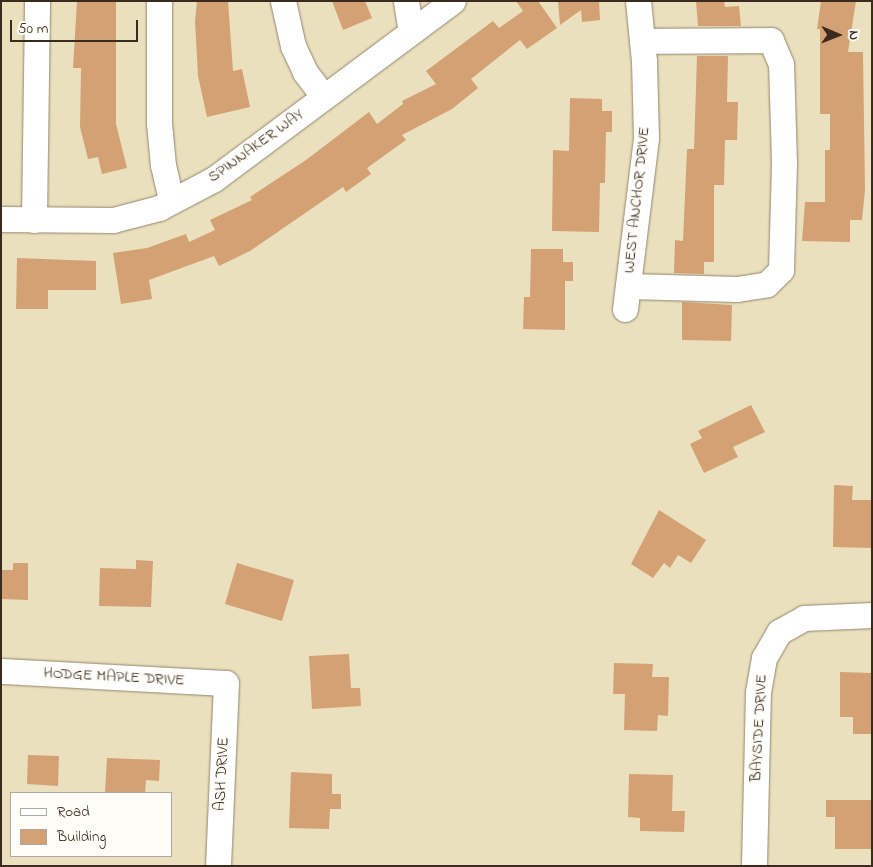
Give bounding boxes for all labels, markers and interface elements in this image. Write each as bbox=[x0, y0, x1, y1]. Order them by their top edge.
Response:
scale bar bbox=[12, 10, 140, 42]
north arrow bbox=[813, 10, 863, 60]
text: 50 m bbox=[18, 18, 48, 40]
text: N bbox=[843, 30, 864, 40]
street label: SPINNAKER WAY bbox=[204, 105, 308, 187]
street label: WEST ANCHOR DRIVE bbox=[620, 126, 654, 274]
street label: HODGE MAPLE DRIVE bbox=[43, 664, 185, 690]
street label: BAYSIDE DRIVE bbox=[747, 674, 771, 782]
street label: ASH DRIVE bbox=[210, 737, 234, 811]
legend bbox=[10, 792, 172, 857]
text: Road bbox=[57, 801, 90, 823]
text: Building bbox=[57, 826, 106, 848]

